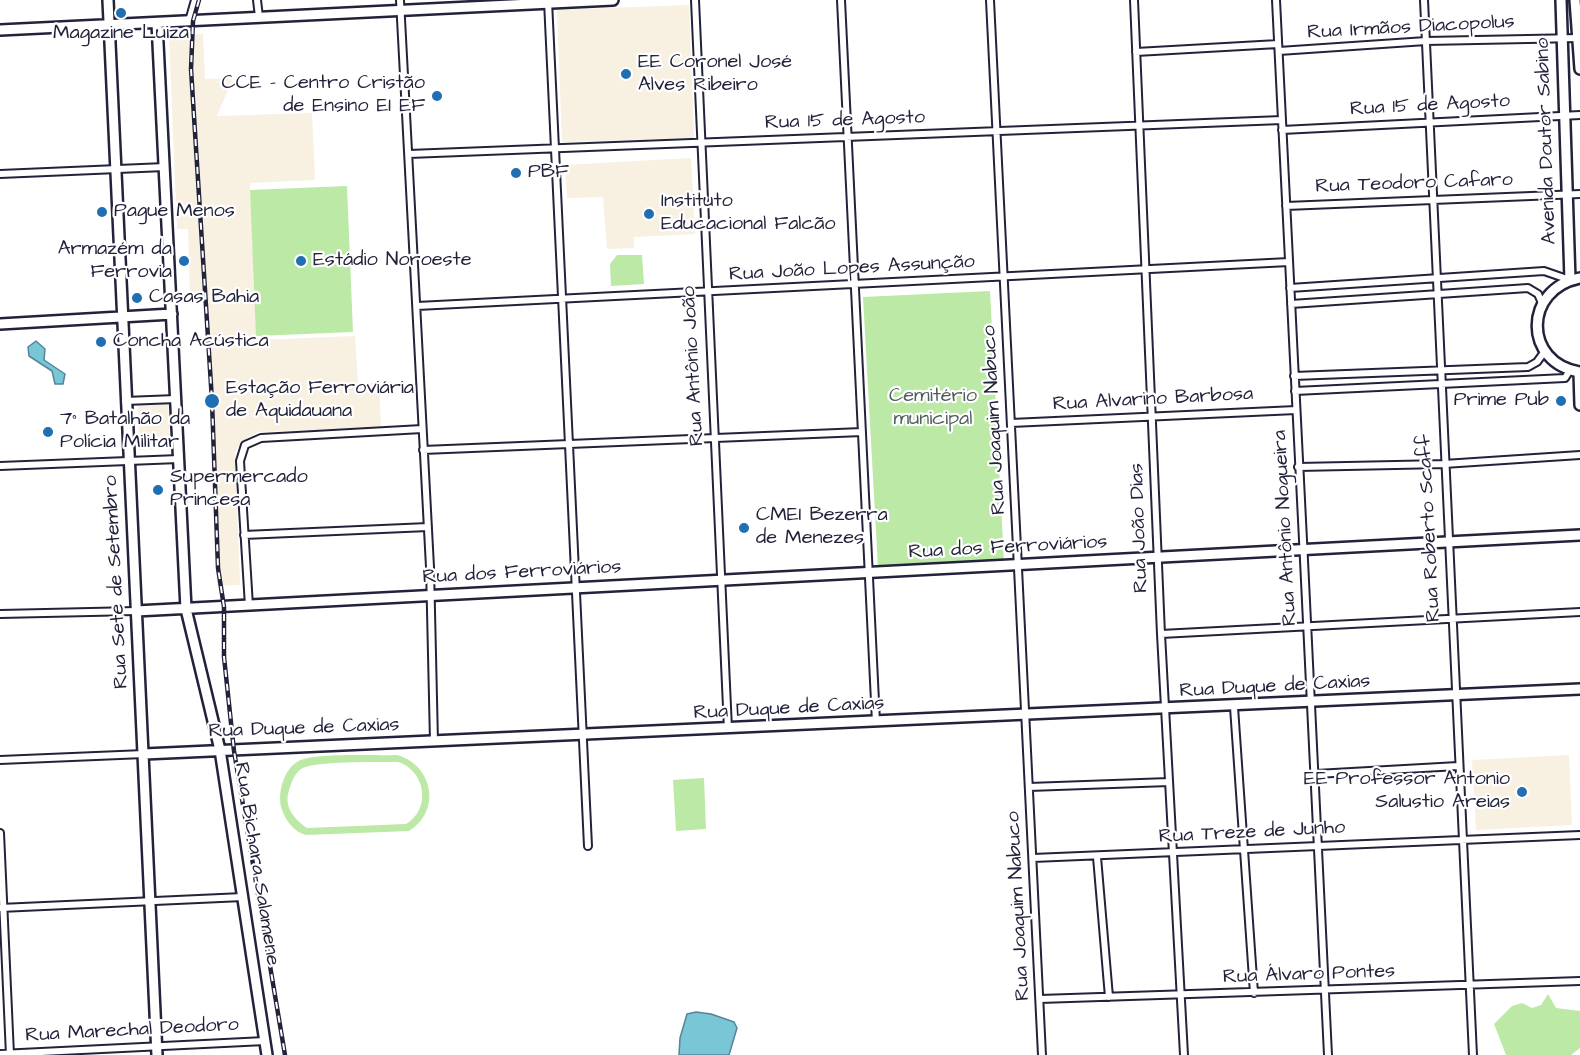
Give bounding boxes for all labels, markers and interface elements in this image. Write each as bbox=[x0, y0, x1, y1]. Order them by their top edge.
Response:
marker: Magazine Luiza bbox=[114, 6, 128, 20]
street label: Rua Irmãos Diacopolus bbox=[1307, 11, 1515, 45]
place label: Magazine Luiza bbox=[53, 22, 189, 46]
street label: Avenida Doutor Sabino bbox=[1531, 37, 1563, 245]
place label: EE Coronel José Alves Ribeiro bbox=[638, 51, 792, 98]
marker: EE Coronel José Alves Ribeiro bbox=[619, 67, 633, 81]
place label: CCE - Centro Cristão de Ensino EI EF bbox=[221, 72, 425, 119]
marker: CCE - Centro Cristão de Ensino EI EF bbox=[430, 89, 444, 103]
street label: Rua 15 de Agosto bbox=[1349, 90, 1511, 122]
street label: Rua 15 de Agosto bbox=[765, 106, 925, 136]
place label: PBF bbox=[528, 161, 569, 185]
marker: PBF bbox=[509, 166, 523, 180]
street label: Rua Teodoro Cafaro bbox=[1315, 169, 1513, 199]
place label: Instituto Educacional Falcão bbox=[661, 190, 836, 237]
place label: Pague Menos bbox=[114, 200, 235, 224]
marker: Pague Menos bbox=[95, 205, 109, 219]
marker: Instituto Educacional Falcão bbox=[642, 207, 656, 221]
place label: Armazém da Ferrovia bbox=[58, 238, 172, 285]
place label: Estádio Noroeste bbox=[313, 249, 472, 273]
street label: Rua João Lopes Assunção bbox=[728, 251, 976, 287]
marker: Armazém da Ferrovia bbox=[177, 254, 191, 268]
marker: Estádio Noroeste bbox=[294, 254, 308, 268]
street label: Rua Antônio João bbox=[678, 285, 710, 447]
place label: Casas Bahia bbox=[149, 286, 259, 310]
marker: Casas Bahia bbox=[130, 291, 144, 305]
street label: Rua Joaquim Nabuco bbox=[978, 325, 1012, 515]
place label: Concha Acústica bbox=[113, 330, 269, 354]
marker: Concha Acústica bbox=[94, 335, 108, 349]
place label: Estação Ferroviária de Aquidauana bbox=[226, 377, 414, 424]
street label: Rua Alvarino Barbosa bbox=[1052, 383, 1254, 417]
park label: Cemitério municipal bbox=[889, 385, 977, 432]
place label: Prime Pub bbox=[1454, 389, 1549, 413]
marker: Estação Ferroviária de Aquidauana bbox=[203, 392, 221, 410]
marker: Prime Pub bbox=[1554, 394, 1568, 408]
place label: 7° Batalhão da Polícia Militar bbox=[60, 408, 190, 455]
marker: 7° Batalhão da Polícia Militar bbox=[41, 425, 55, 439]
street label: Rua Antônio Nogueira bbox=[1269, 429, 1303, 627]
street label: Rua Roberto Scaff bbox=[1413, 434, 1447, 622]
street label: Rua João Dias bbox=[1126, 463, 1154, 593]
place label: Supermercado Princesa bbox=[170, 466, 308, 513]
street label: Rua Sete de Setembro bbox=[99, 475, 135, 689]
marker: Supermercado Princesa bbox=[151, 483, 165, 497]
place label: CMEI Bezerra de Menezes bbox=[756, 504, 888, 551]
marker: CMEI Bezerra de Menezes bbox=[737, 521, 751, 535]
street label: Rua dos Ferroviários bbox=[908, 531, 1108, 565]
street label: Rua dos Ferroviários bbox=[422, 556, 622, 590]
street label: Rua Duque de Caxias bbox=[1179, 670, 1371, 704]
street label: Rua Duque de Caxias bbox=[693, 692, 885, 726]
street label: Rua Duque de Caxias bbox=[208, 714, 400, 744]
street label: Rua Bichara Salamene bbox=[228, 761, 284, 967]
place label: EE Professor Antonio Salustio Areias bbox=[1304, 768, 1510, 815]
marker: EE Professor Antonio Salustio Areias bbox=[1515, 785, 1529, 799]
street label: Rua Joaquim Nabuco bbox=[1002, 811, 1036, 1001]
street label: Rua Treze de Junho bbox=[1158, 816, 1346, 850]
street label: Rua Álvaro Pontes bbox=[1222, 960, 1396, 990]
street label: Rua Marechal Deodoro bbox=[25, 1013, 239, 1049]

